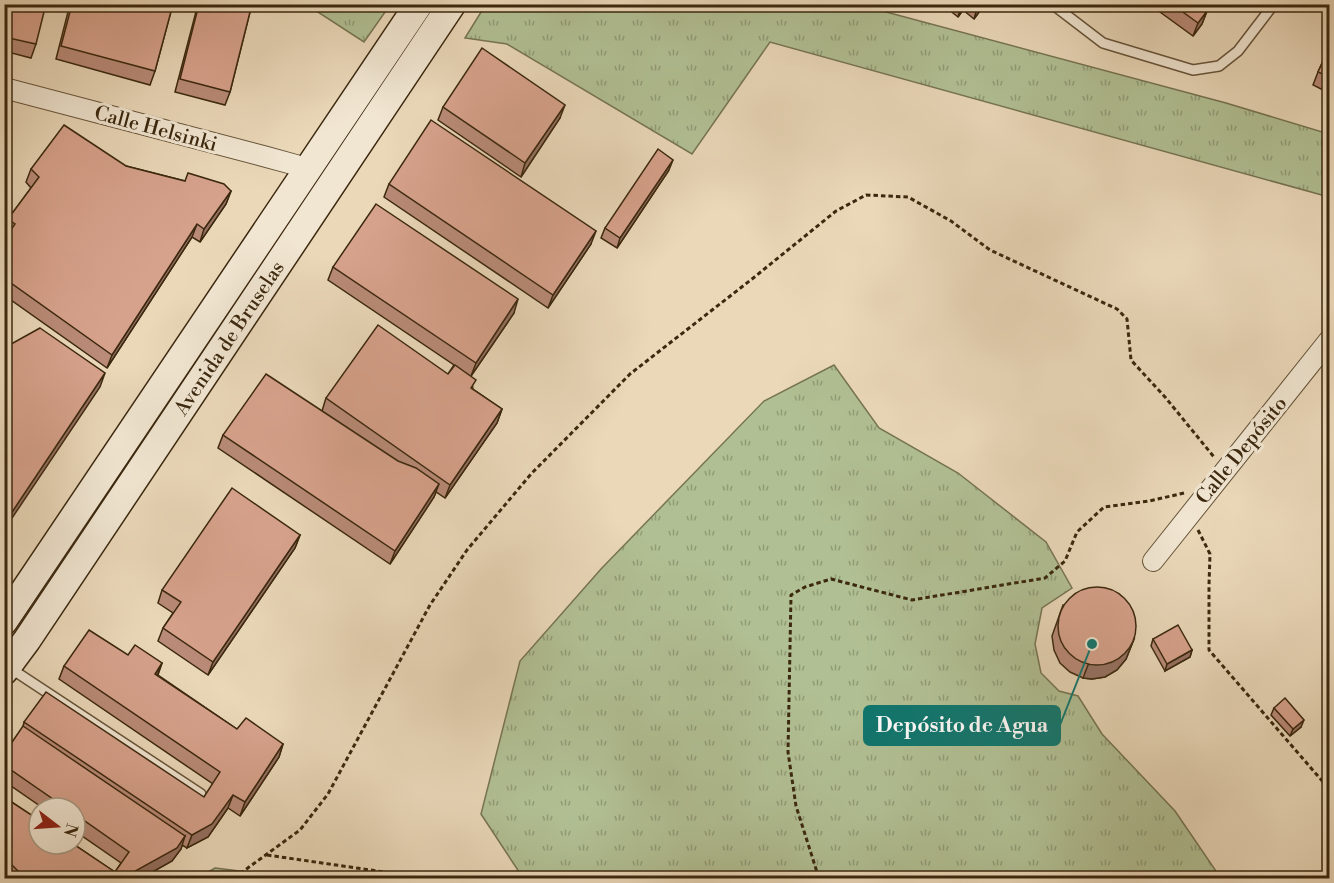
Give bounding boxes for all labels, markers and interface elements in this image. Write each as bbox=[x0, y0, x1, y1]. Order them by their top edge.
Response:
street label: Calle Helsinki bbox=[91, 101, 220, 158]
street label: Avenida de Bruselas bbox=[169, 257, 291, 422]
street label: Calle Depósito bbox=[1191, 392, 1293, 510]
callout: Depósito de Agua bbox=[864, 706, 1060, 745]
text: Depósito de Agua bbox=[876, 713, 1049, 739]
north arrow bbox=[27, 796, 87, 856]
text: N bbox=[59, 821, 82, 839]

